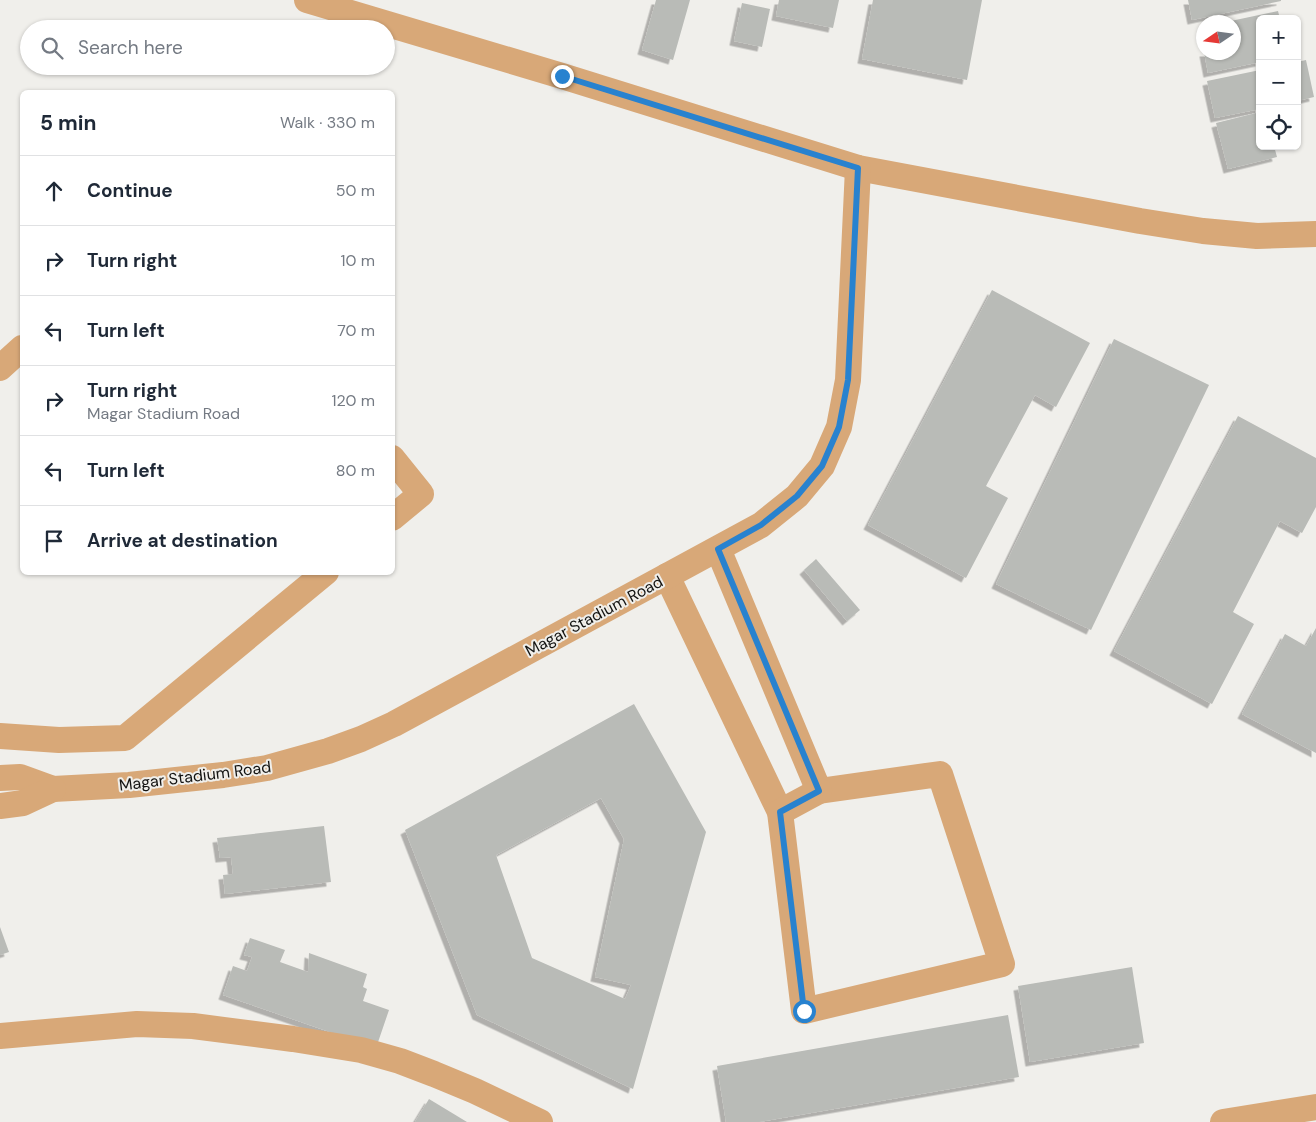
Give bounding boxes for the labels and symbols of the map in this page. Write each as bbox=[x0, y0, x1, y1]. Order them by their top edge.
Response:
north arrow bbox=[1196, 15, 1241, 60]
route end bbox=[551, 65, 574, 88]
street label: Magar Stadium Road bbox=[522, 571, 666, 661]
street label: Magar Stadium Road bbox=[118, 756, 272, 796]
route start bbox=[793, 1000, 816, 1023]

